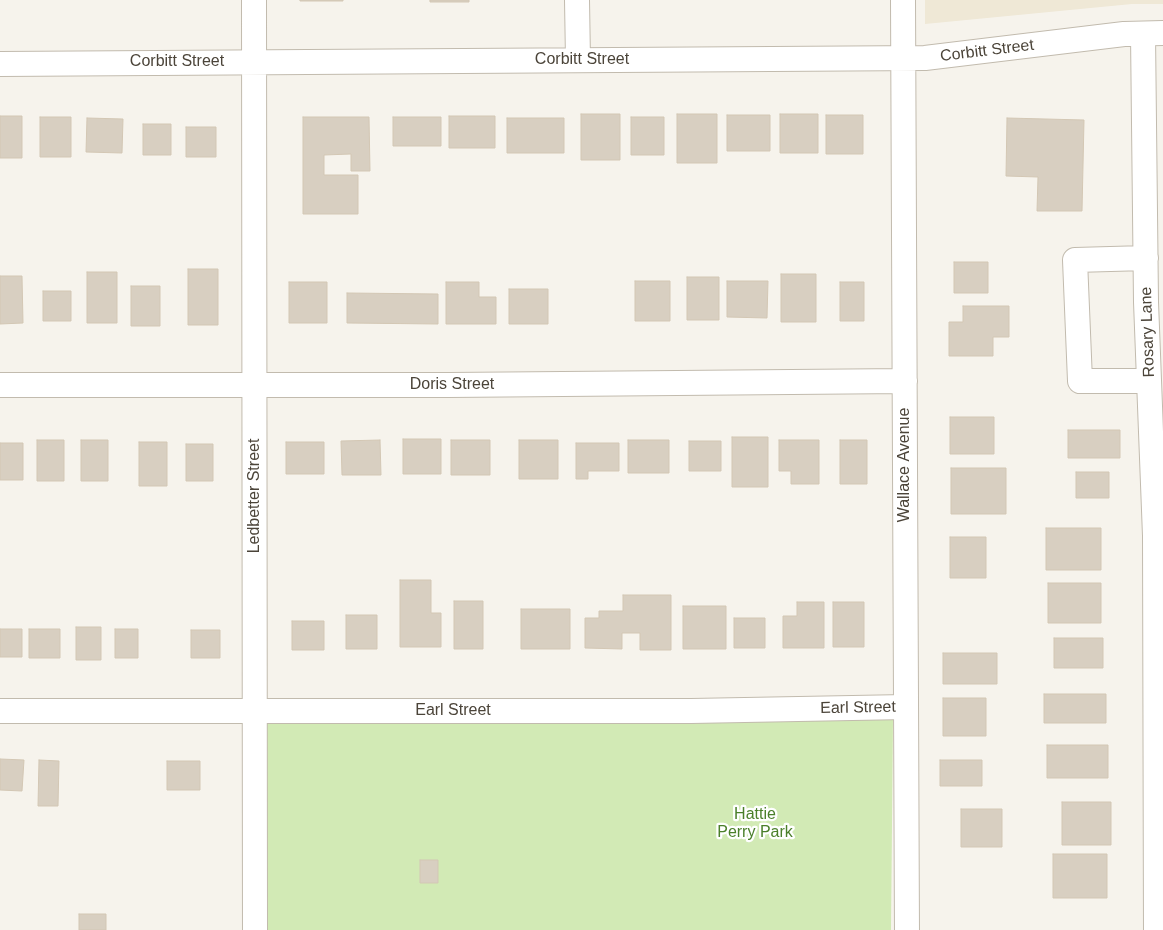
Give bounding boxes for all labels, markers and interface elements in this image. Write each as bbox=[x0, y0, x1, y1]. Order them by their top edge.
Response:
street label: Corbitt Street bbox=[939, 36, 1035, 66]
street label: Corbitt Street bbox=[535, 50, 629, 70]
street label: Corbitt Street bbox=[130, 52, 224, 72]
street label: Rosary Lane bbox=[1137, 286, 1159, 378]
street label: Doris Street bbox=[410, 375, 494, 395]
street label: Wallace Avenue bbox=[895, 408, 915, 522]
street label: Ledbetter Street bbox=[245, 439, 265, 553]
street label: Earl Street bbox=[820, 698, 896, 718]
street label: Earl Street bbox=[415, 701, 491, 721]
park label: Hattie Perry Park bbox=[717, 805, 793, 843]

